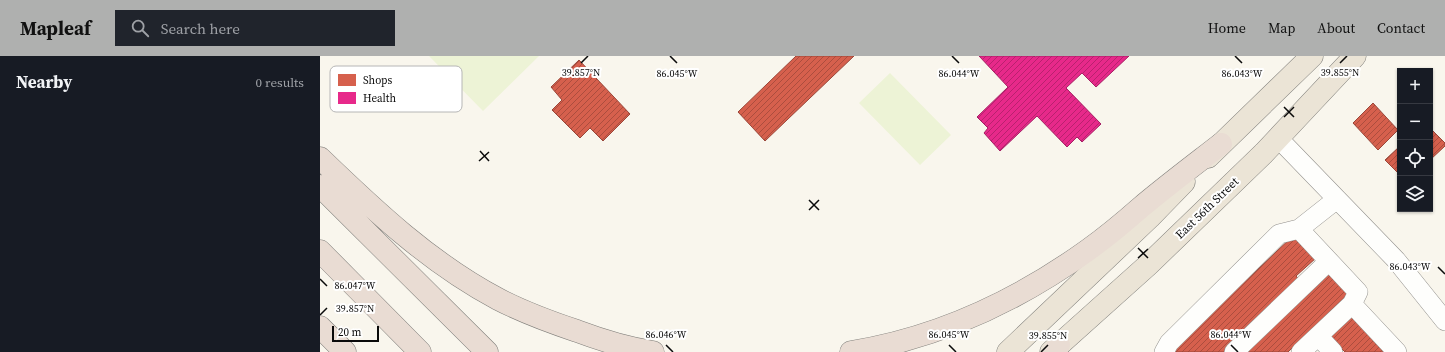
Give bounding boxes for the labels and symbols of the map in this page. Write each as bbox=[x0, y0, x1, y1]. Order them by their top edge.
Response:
legend bbox=[330, 66, 462, 112]
text: 39.857°N bbox=[562, 66, 600, 79]
text: 39.855°N bbox=[1321, 66, 1359, 79]
text: 86.045°W bbox=[657, 67, 698, 80]
text: 86.044°W bbox=[939, 67, 980, 80]
text: 86.043°W bbox=[1222, 67, 1263, 80]
text: Shops bbox=[363, 73, 392, 88]
text: Health bbox=[363, 91, 396, 106]
street label: East 56th Street bbox=[1172, 174, 1242, 242]
text: 86.043°W bbox=[1390, 260, 1431, 273]
text: 86.047°W bbox=[335, 279, 376, 292]
text: 39.857°N bbox=[336, 302, 374, 315]
scale bar bbox=[332, 324, 379, 343]
text: 86.046°W bbox=[646, 328, 687, 341]
text: 86.045°W bbox=[929, 328, 970, 341]
text: 86.044°W bbox=[1211, 328, 1252, 341]
text: 39.855°N bbox=[1029, 329, 1067, 342]

